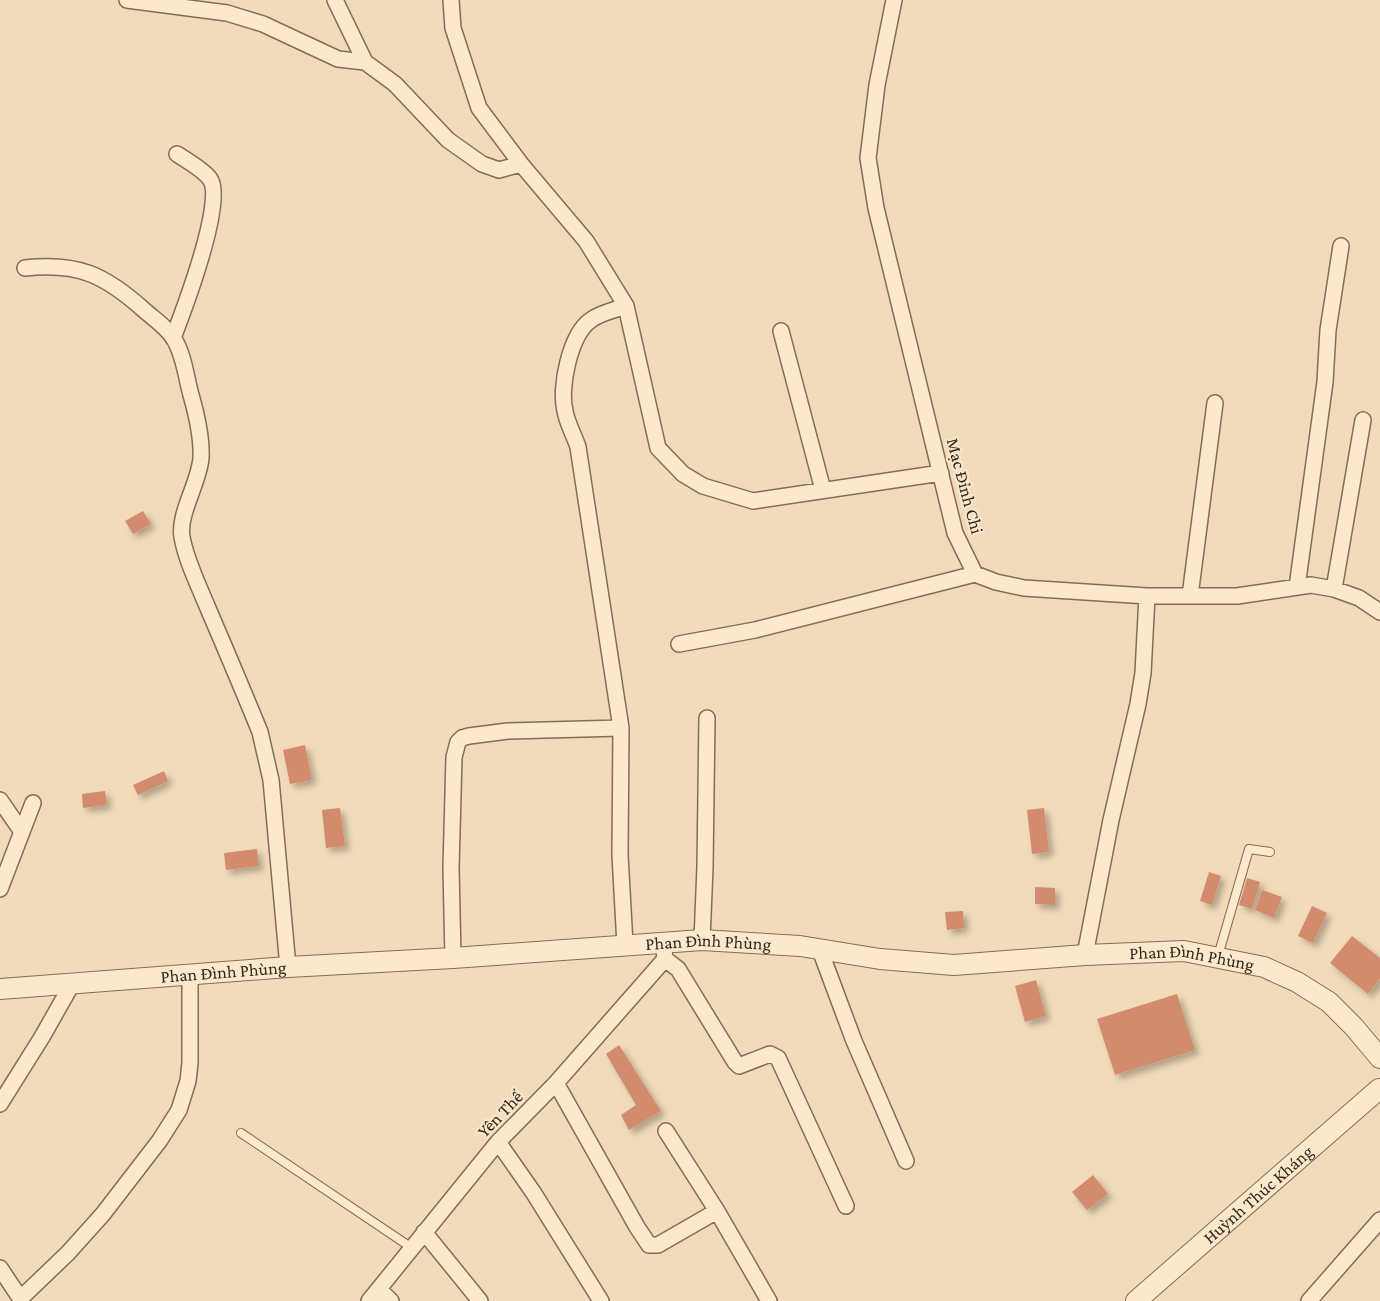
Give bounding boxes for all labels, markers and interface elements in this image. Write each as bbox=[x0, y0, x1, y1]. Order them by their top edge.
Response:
street label: Mạc Đỉnh Chi bbox=[943, 436, 987, 536]
street label: Phan Đình Phùng bbox=[645, 930, 772, 954]
street label: Phan Đình Phùng bbox=[1129, 941, 1256, 975]
street label: Phan Đình Phùng bbox=[160, 957, 287, 987]
street label: Yên Thế bbox=[473, 1086, 528, 1141]
street label: Huỳnh Thúc Kháng bbox=[1199, 1141, 1317, 1248]

